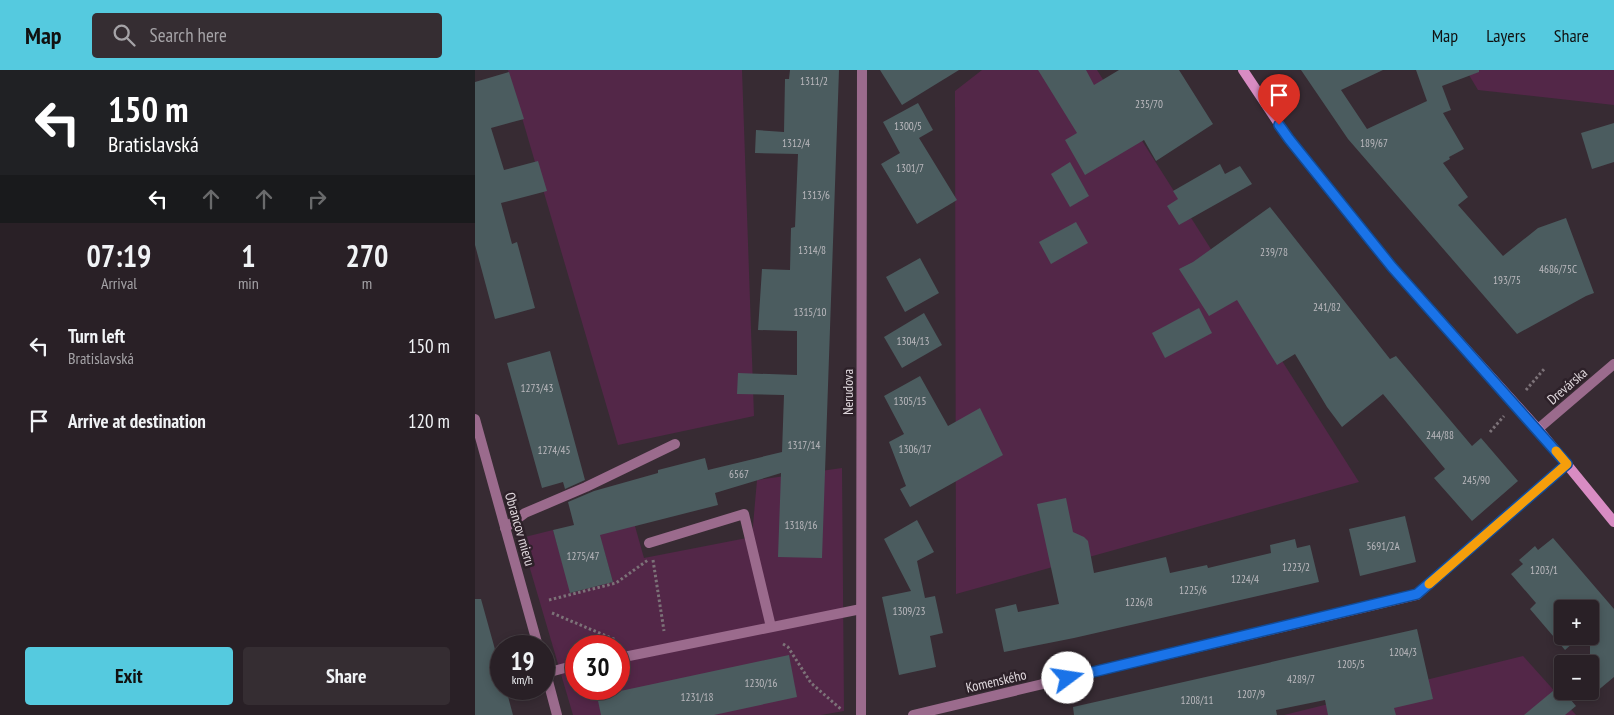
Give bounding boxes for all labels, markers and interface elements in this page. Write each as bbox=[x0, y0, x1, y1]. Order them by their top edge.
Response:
search box bbox=[92, 13, 442, 58]
text: Map bbox=[25, 20, 62, 51]
icon: search bbox=[110, 21, 138, 49]
text: Search here bbox=[150, 23, 227, 47]
text: Map bbox=[1432, 24, 1458, 47]
text: Layers bbox=[1486, 24, 1526, 47]
text: Share bbox=[1554, 24, 1589, 47]
house number: 1311/2 bbox=[800, 74, 828, 88]
pin bbox=[1258, 74, 1300, 125]
icon: arrive bbox=[1265, 81, 1293, 109]
text: 150 m bbox=[108, 86, 189, 132]
icon: left bbox=[25, 90, 90, 155]
house number: 235/70 bbox=[1135, 97, 1163, 111]
house number: 1300/5 bbox=[894, 119, 922, 133]
text: Bratislavská bbox=[108, 130, 199, 158]
house number: 1312/4 bbox=[782, 136, 810, 150]
house number: 189/67 bbox=[1360, 136, 1388, 150]
house number: 1301/7 bbox=[896, 161, 924, 175]
icon: left bbox=[144, 185, 172, 213]
icon: ahead bbox=[197, 185, 225, 213]
icon: ahead bbox=[250, 185, 278, 213]
icon: right bbox=[303, 185, 331, 213]
house number: 1313/6 bbox=[802, 188, 830, 202]
text: 07:19 bbox=[87, 236, 151, 275]
text: 1 bbox=[241, 236, 256, 275]
text: 270 bbox=[345, 236, 388, 275]
house number: 1314/8 bbox=[798, 243, 826, 257]
house number: 239/78 bbox=[1260, 245, 1288, 259]
house number: 4686/75C bbox=[1539, 262, 1577, 276]
text: Arrival bbox=[101, 273, 137, 293]
text: min bbox=[238, 273, 259, 293]
text: m bbox=[362, 273, 372, 293]
house number: 193/75 bbox=[1493, 273, 1521, 287]
house number: 241/82 bbox=[1313, 300, 1341, 314]
house number: 1315/10 bbox=[794, 305, 827, 319]
text: Turn left bbox=[68, 324, 125, 348]
icon: left bbox=[25, 332, 53, 360]
text: 150 m bbox=[408, 334, 450, 358]
house number: 1304/13 bbox=[897, 334, 930, 348]
text: Bratislavská bbox=[68, 348, 134, 368]
street label: Drevárska bbox=[1543, 364, 1591, 408]
street label: Nerudova bbox=[839, 369, 857, 415]
house number: 1273/43 bbox=[521, 381, 554, 395]
house number: 1305/15 bbox=[894, 394, 927, 408]
icon: arrive bbox=[25, 407, 53, 435]
text: Arrive at destination bbox=[68, 409, 206, 433]
text: 120 m bbox=[408, 409, 450, 433]
house number: 244/88 bbox=[1426, 428, 1454, 442]
house number: 1317/14 bbox=[788, 438, 821, 452]
house number: 1306/17 bbox=[899, 442, 932, 456]
house number: 1274/45 bbox=[538, 443, 571, 457]
house number: 6567 bbox=[729, 467, 749, 481]
house number: 245/90 bbox=[1462, 473, 1490, 487]
street label: Obrancov mieru bbox=[501, 490, 539, 568]
house number: 1318/16 bbox=[785, 518, 818, 532]
house number: 5691/2A bbox=[1366, 539, 1400, 553]
house number: 1275/47 bbox=[567, 549, 600, 563]
house number: 1223/2 bbox=[1282, 560, 1310, 574]
house number: 1203/1 bbox=[1530, 563, 1558, 577]
house number: 1224/4 bbox=[1231, 572, 1259, 586]
house number: 1225/6 bbox=[1179, 583, 1207, 597]
house number: 1226/8 bbox=[1125, 595, 1153, 609]
map controls bbox=[1554, 600, 1599, 700]
button: + bbox=[1554, 600, 1599, 645]
house number: 1309/23 bbox=[893, 604, 926, 618]
speed limit sign: 30 bbox=[565, 635, 630, 700]
text: 19 bbox=[511, 645, 534, 677]
house number: 1204/3 bbox=[1389, 645, 1417, 659]
button: Exit bbox=[25, 647, 233, 705]
button: Share bbox=[243, 647, 450, 705]
position arrow bbox=[1041, 651, 1093, 703]
button: − bbox=[1554, 655, 1599, 700]
house number: 1205/5 bbox=[1337, 657, 1365, 671]
street label: Komenského bbox=[964, 665, 1028, 697]
text: km/h bbox=[512, 672, 533, 687]
house number: 4289/7 bbox=[1287, 672, 1315, 686]
house number: 1230/16 bbox=[745, 676, 778, 690]
house number: 1207/9 bbox=[1237, 687, 1265, 701]
house number: 1231/18 bbox=[681, 690, 714, 704]
house number: 1208/11 bbox=[1181, 693, 1214, 707]

